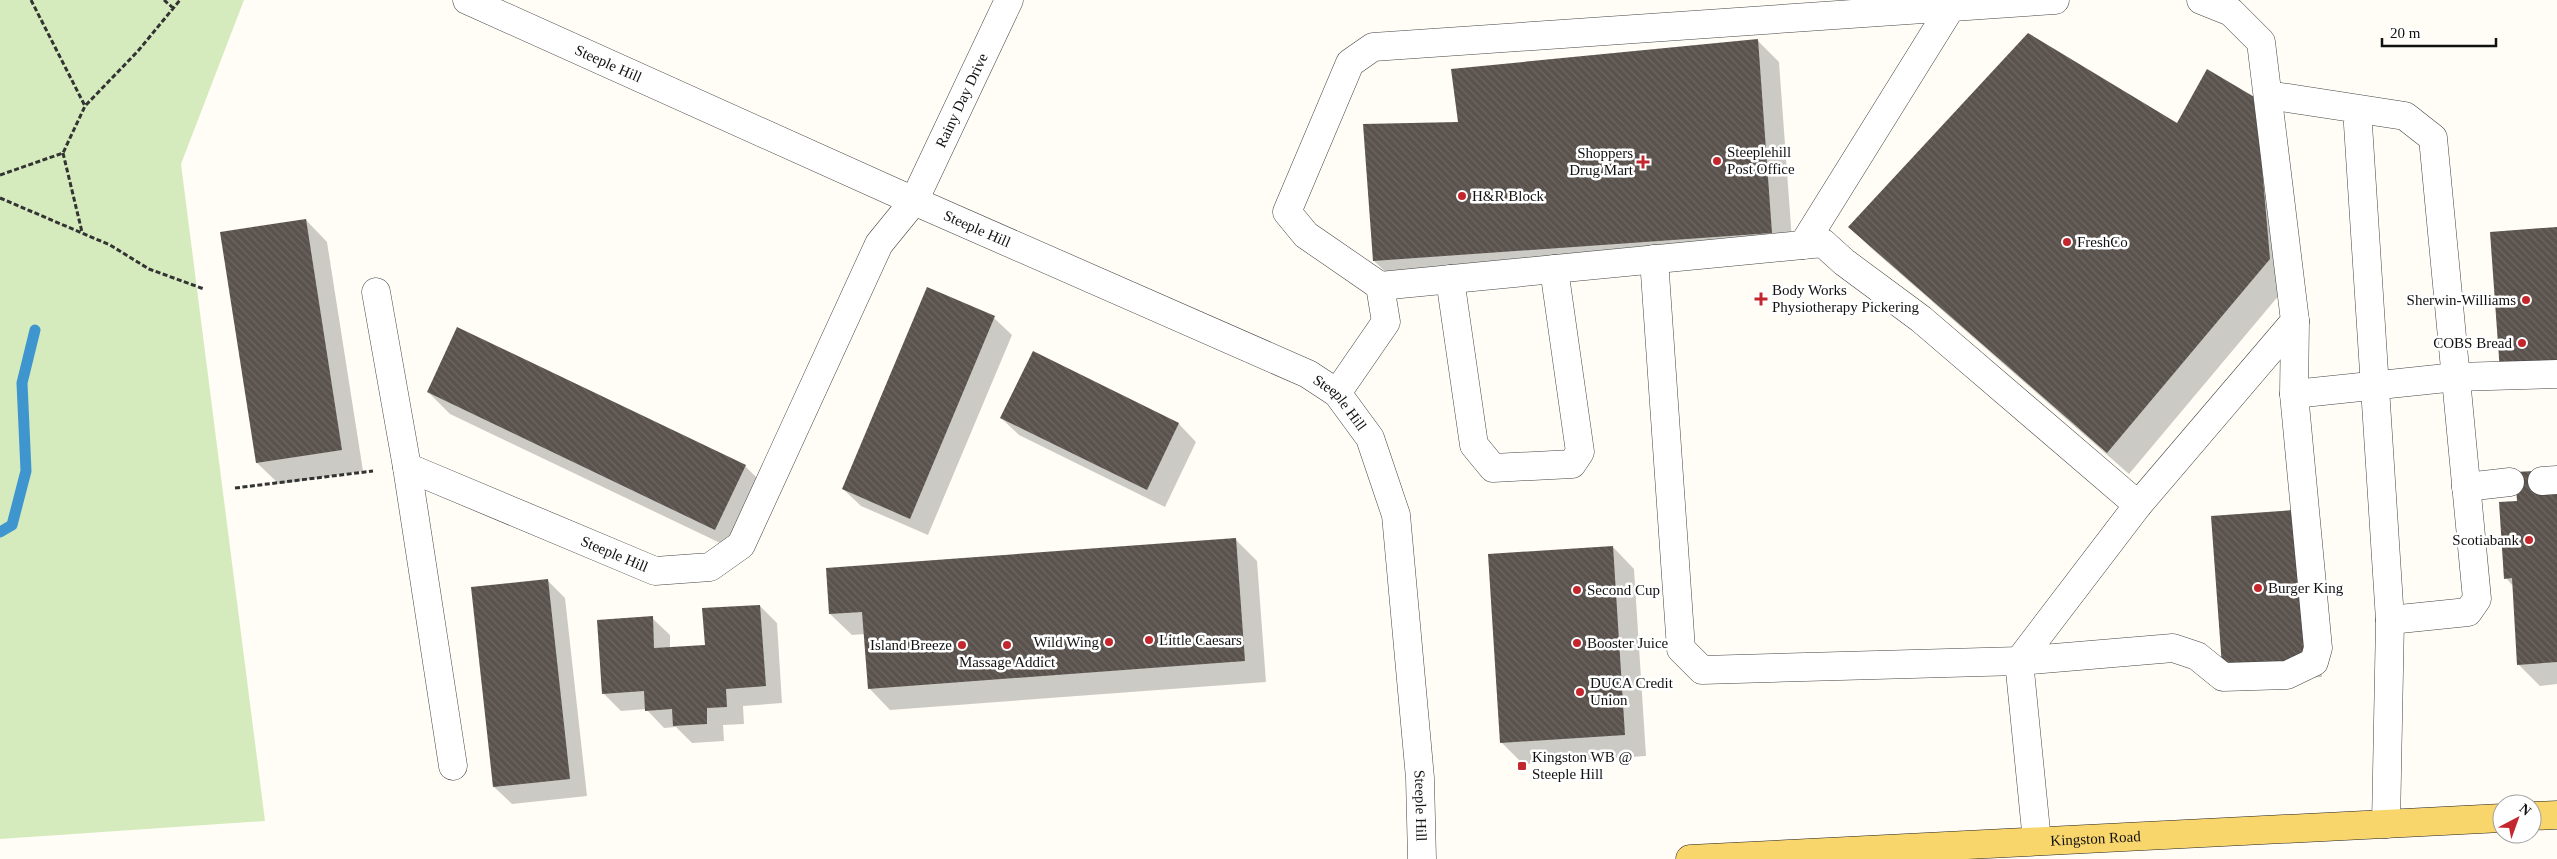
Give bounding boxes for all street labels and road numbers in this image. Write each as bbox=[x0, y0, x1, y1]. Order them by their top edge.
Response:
street label: Steeple Hill bbox=[573, 42, 644, 85]
street label: Rainy Day Drive bbox=[932, 50, 991, 150]
street label: Steeple Hill bbox=[941, 207, 1013, 250]
street label: Steeple Hill bbox=[1310, 372, 1370, 434]
street label: Steeple Hill bbox=[579, 533, 650, 575]
street label: Steeple Hill bbox=[1411, 769, 1430, 842]
street label: Kingston Road bbox=[2050, 828, 2142, 849]

